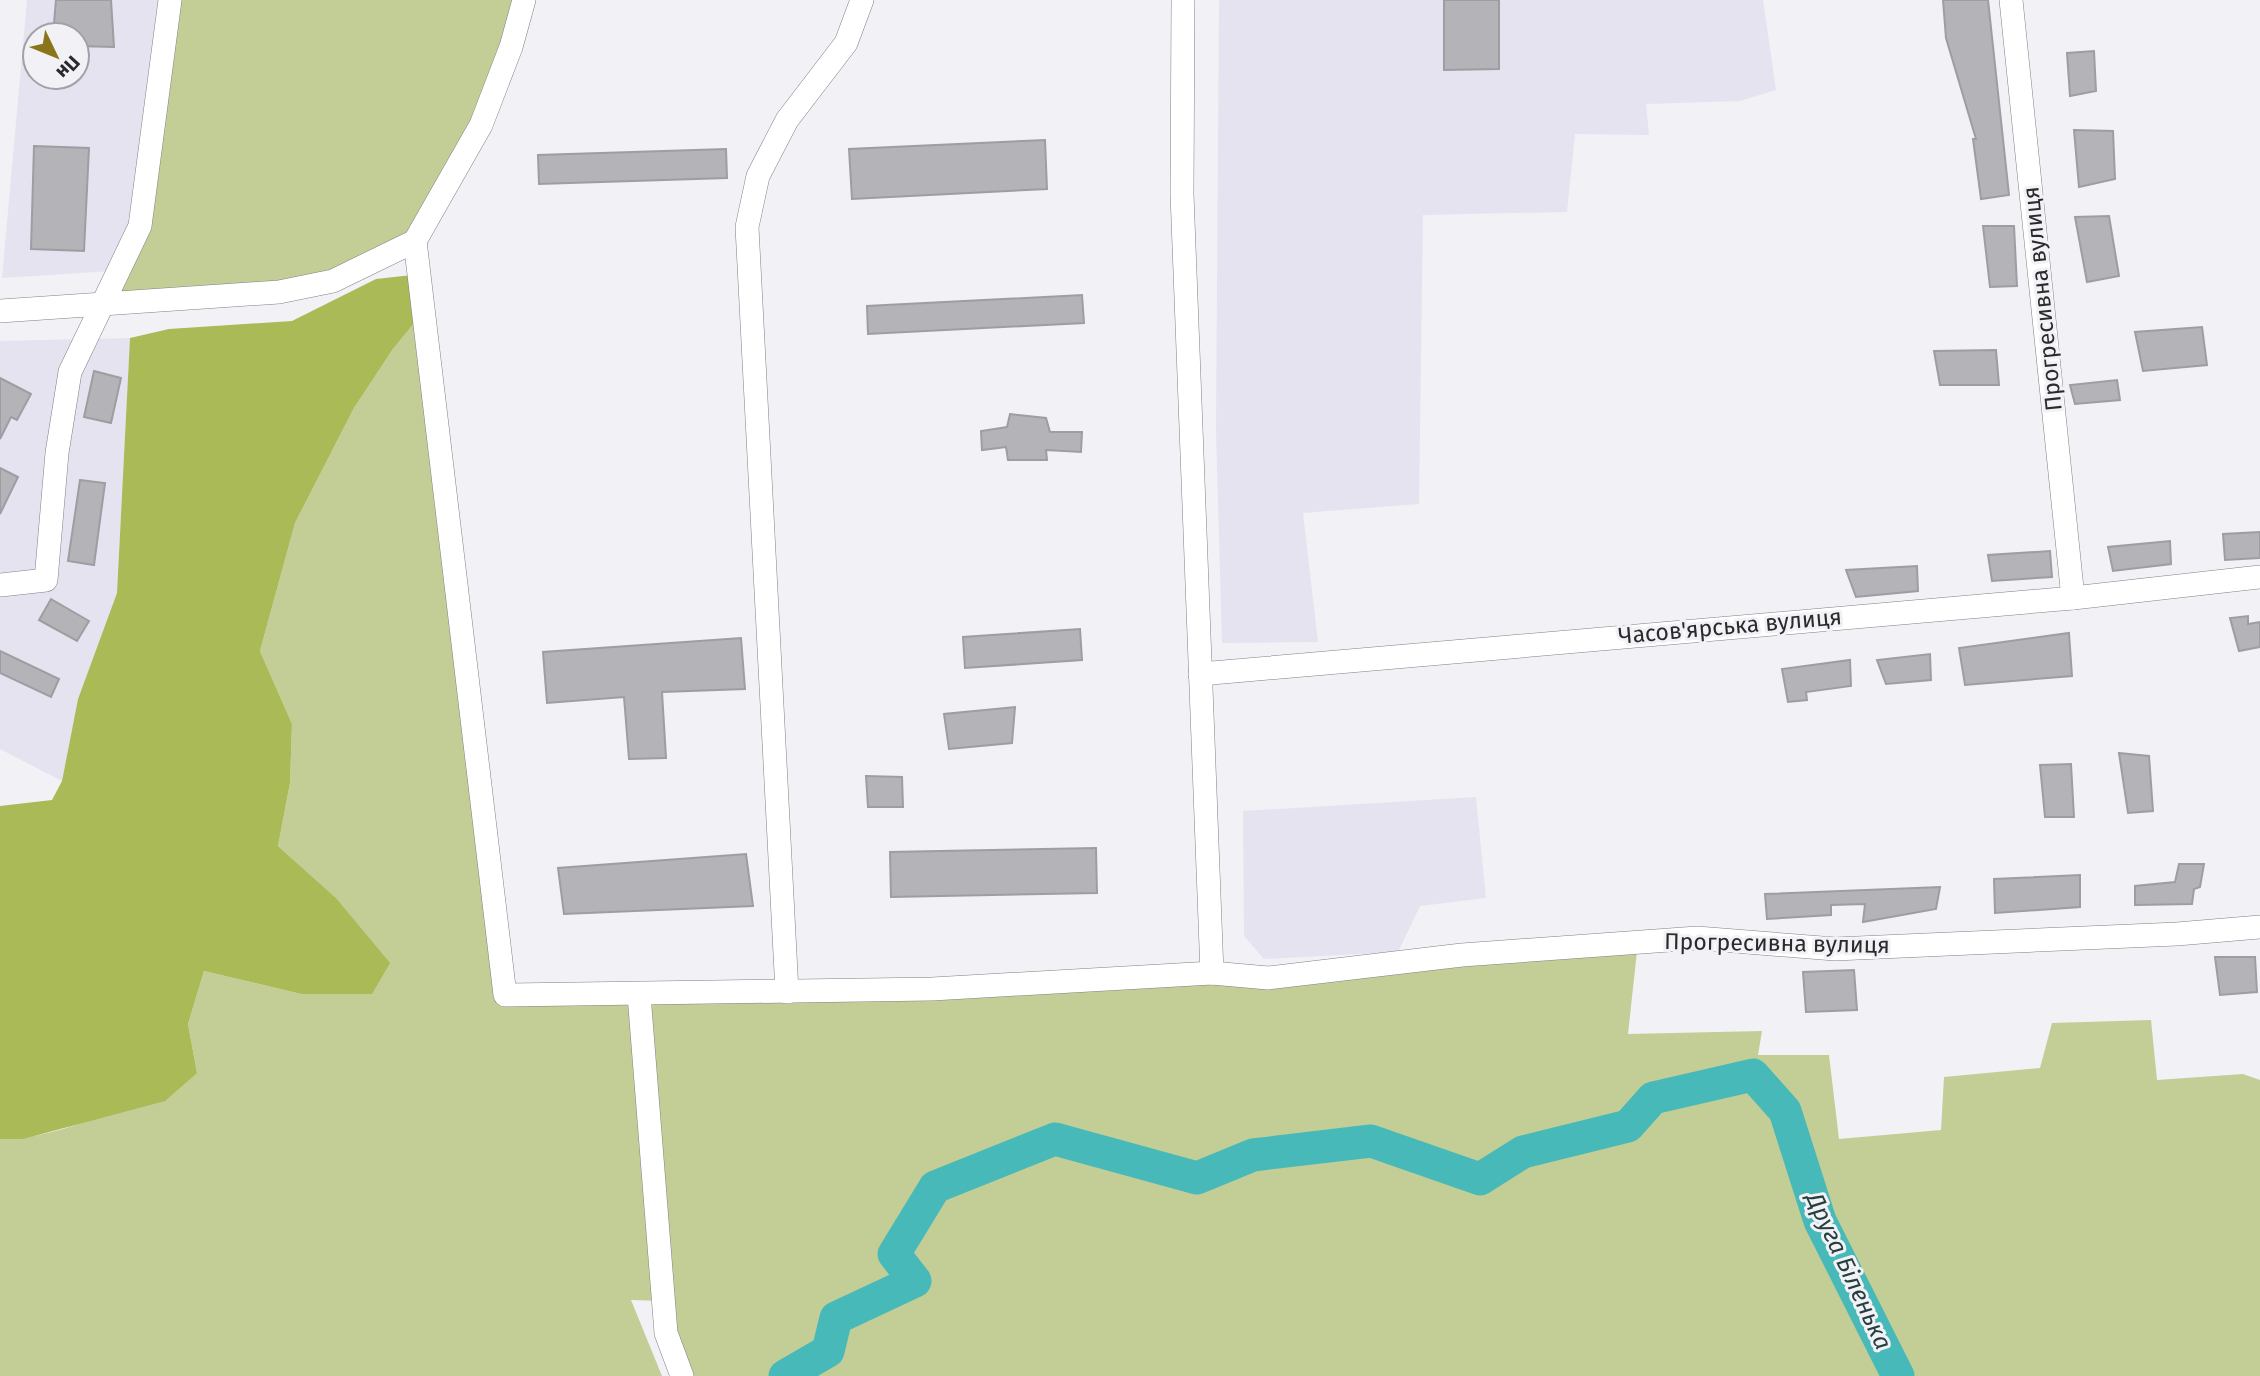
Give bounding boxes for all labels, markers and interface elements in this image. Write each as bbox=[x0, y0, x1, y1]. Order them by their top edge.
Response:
north arrow bbox=[21, 21, 91, 91]
text: Пн bbox=[52, 51, 85, 84]
street label: Прогресивна вулиця bbox=[2016, 185, 2068, 413]
street label: Часов'ярська вулиця bbox=[1617, 602, 1843, 650]
street label: Прогресивна вулиця bbox=[1664, 927, 1890, 959]
water label: Друга Біленька bbox=[1800, 1186, 1898, 1354]

